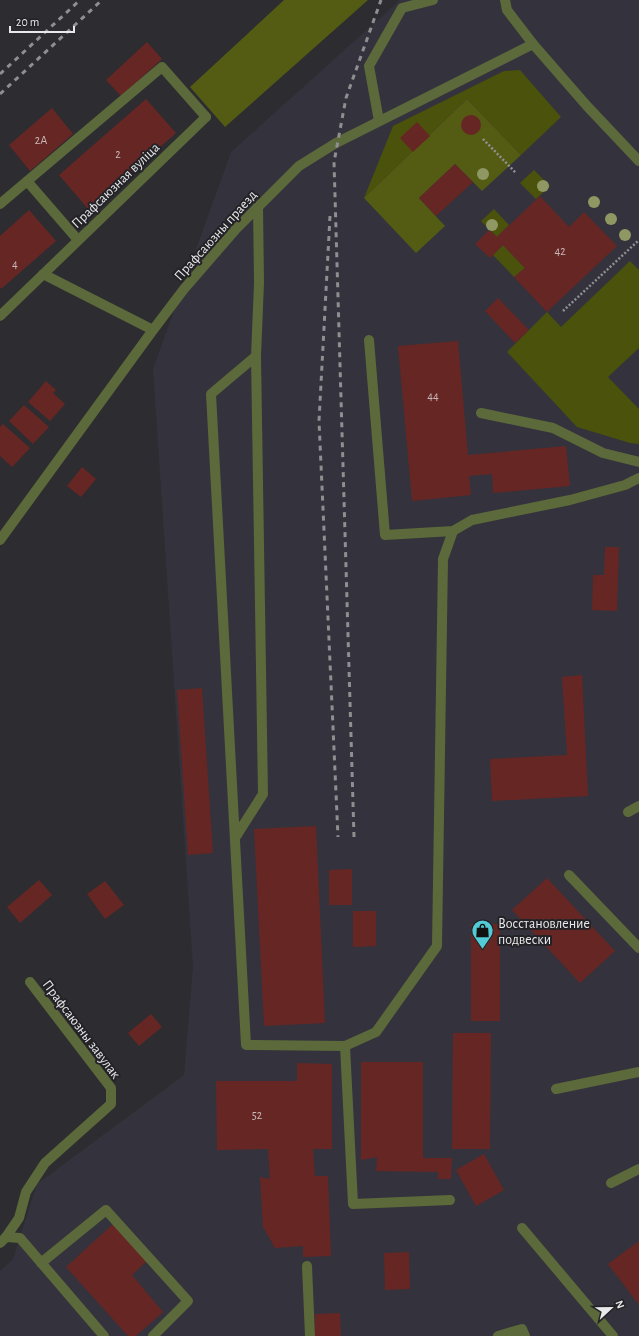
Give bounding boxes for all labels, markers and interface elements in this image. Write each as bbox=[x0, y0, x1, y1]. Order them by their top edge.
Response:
scale bar bbox=[10, 8, 74, 34]
text: 20 m bbox=[16, 16, 39, 28]
house number: 2А bbox=[35, 134, 47, 146]
street label: Прафсаюзная вуліца bbox=[69, 140, 163, 231]
house number: 2 bbox=[115, 148, 121, 160]
street label: Прафсаюзны праезд bbox=[172, 188, 260, 283]
house number: 42 bbox=[554, 245, 566, 257]
house number: 4 bbox=[12, 258, 18, 270]
house number: 44 bbox=[427, 390, 439, 402]
place label: Восстановление подвески bbox=[498, 917, 590, 947]
shop icon: Восстановление подвески bbox=[469, 918, 495, 951]
street label: Прафсаюзны завулак bbox=[40, 978, 123, 1082]
house number: 52 bbox=[252, 1109, 263, 1121]
north arrow bbox=[591, 1288, 631, 1328]
text: N bbox=[613, 1299, 626, 1310]

